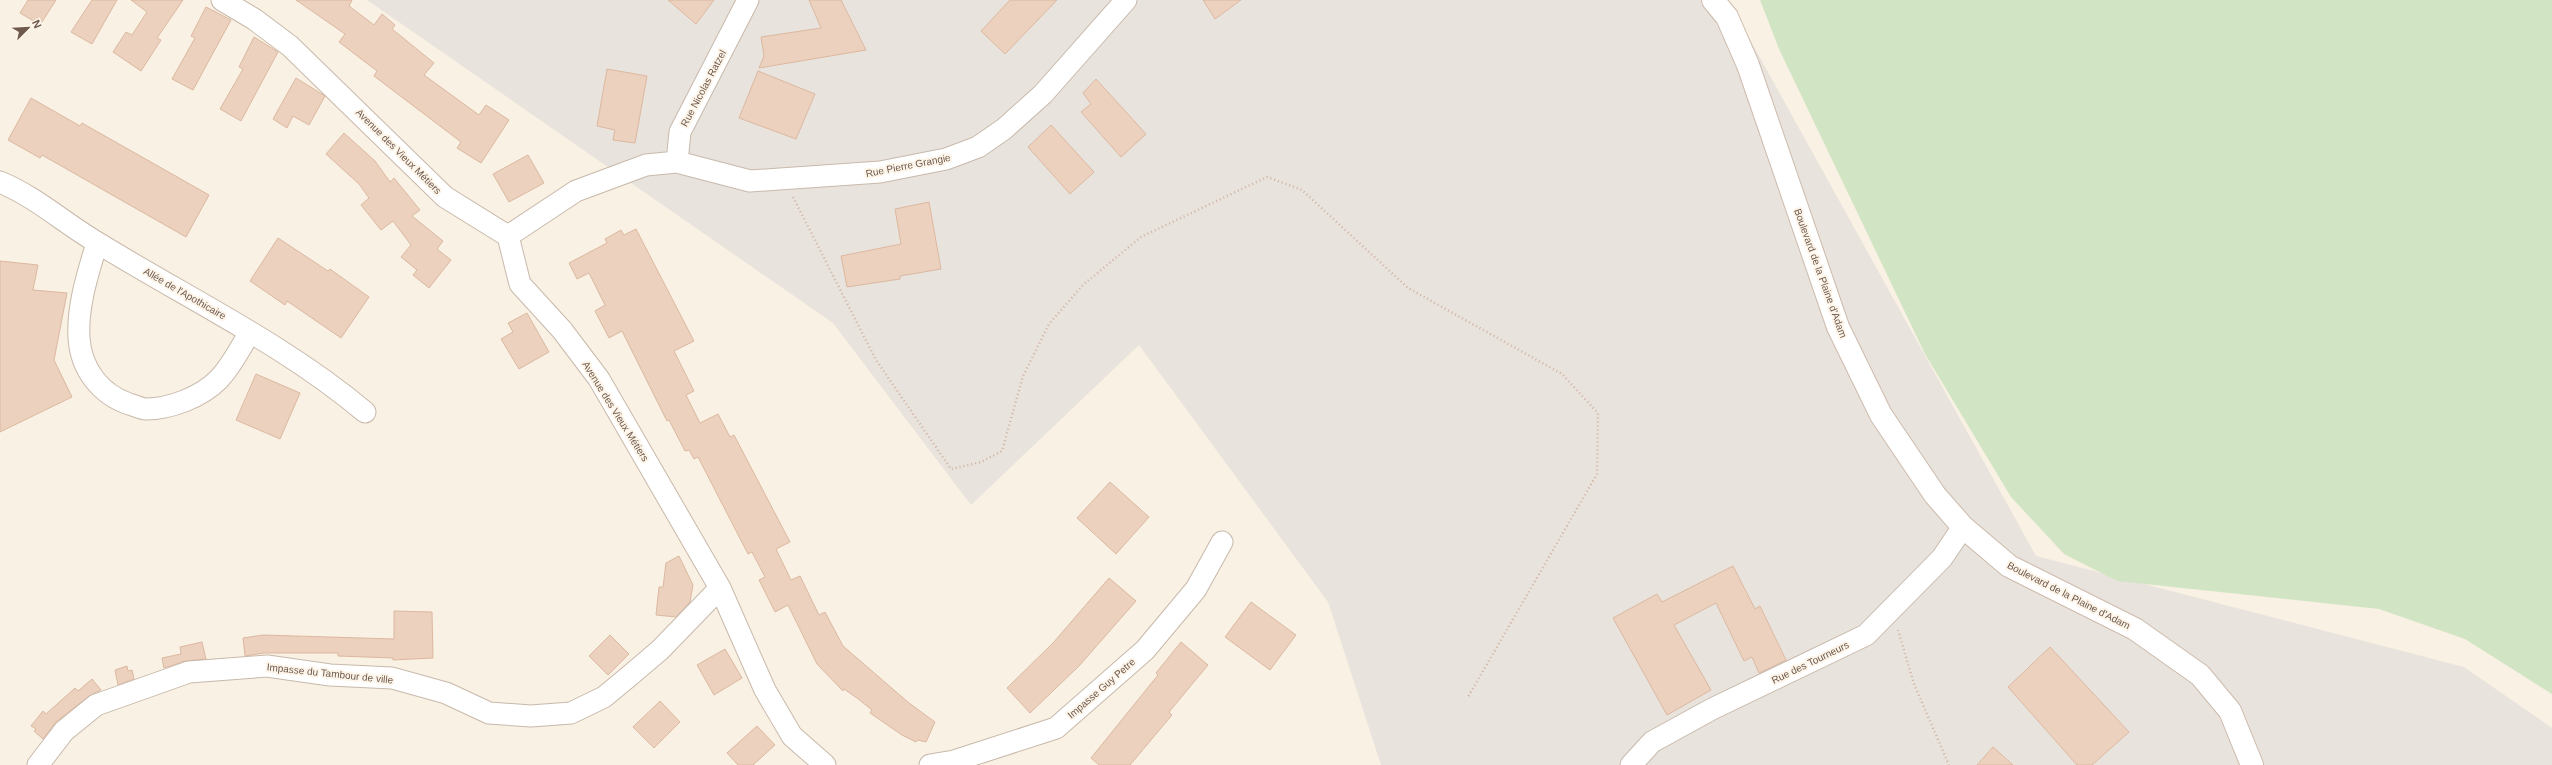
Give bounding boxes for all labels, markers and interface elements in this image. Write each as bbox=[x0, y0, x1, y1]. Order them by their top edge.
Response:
north arrow bbox=[8, 8, 48, 48]
text: N bbox=[30, 18, 44, 30]
street label: Rue Nicolas Ratzel bbox=[679, 48, 728, 128]
street label: Avenue des Vieux Métiers bbox=[354, 107, 443, 196]
street label: Rue Pierre Grangie bbox=[865, 152, 952, 179]
street label: Boulevard de la Plaine d'Adam bbox=[1792, 207, 1849, 339]
street label: Allée de l'Apothicaire bbox=[142, 265, 228, 322]
street label: Avenue des Vieux Métiers bbox=[580, 359, 651, 463]
street label: Boulevard de la Plaine d'Adam bbox=[2005, 560, 2132, 631]
street label: Rue des Tourneurs bbox=[1770, 639, 1851, 686]
street label: Impasse Guy Petre bbox=[1065, 656, 1138, 721]
street label: Impasse du Tambour de ville bbox=[266, 661, 394, 686]

